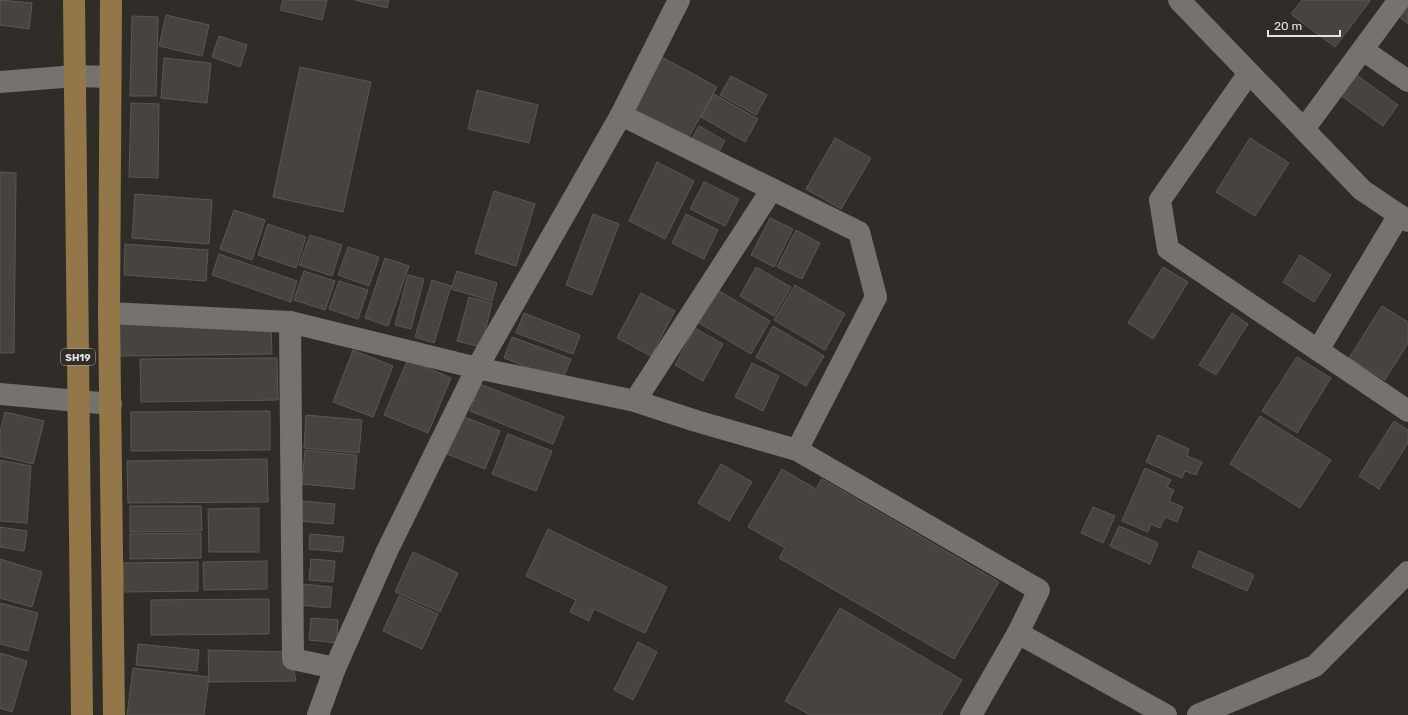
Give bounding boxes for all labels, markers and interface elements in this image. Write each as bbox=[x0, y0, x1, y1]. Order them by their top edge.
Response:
scale bar bbox=[1268, 12, 1340, 38]
text: 20 m bbox=[1274, 19, 1302, 33]
road number: SH19 bbox=[61, 349, 95, 365]

